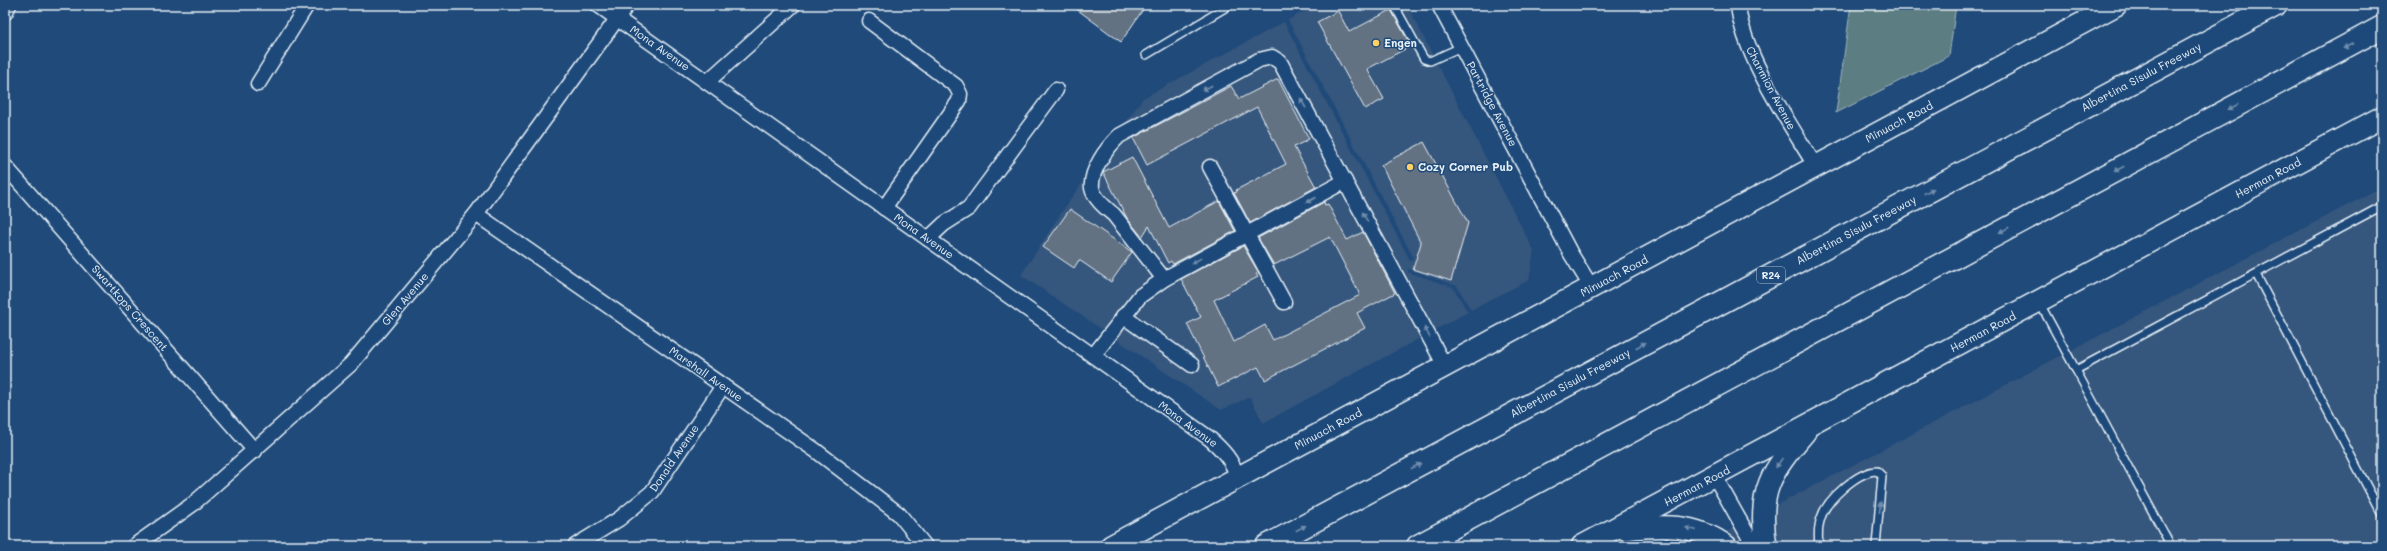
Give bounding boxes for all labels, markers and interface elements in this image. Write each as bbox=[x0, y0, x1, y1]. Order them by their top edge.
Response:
street label: Mona Avenue bbox=[627, 21, 693, 74]
place label: Engen bbox=[1384, 35, 1417, 50]
marker: Engen bbox=[1371, 38, 1381, 48]
street label: Albertina Sisulu Freeway bbox=[2078, 38, 2204, 115]
one-way arrow bbox=[2342, 42, 2354, 49]
street label: Charmion Avenue bbox=[1743, 43, 1800, 132]
street label: Partridge Avenue bbox=[1464, 58, 1521, 149]
one-way arrow bbox=[1201, 85, 1212, 92]
one-way arrow bbox=[1299, 97, 1306, 109]
street label: Minuach Road bbox=[1862, 97, 1935, 146]
one-way arrow bbox=[2227, 104, 2239, 111]
street label: Herman Road bbox=[2232, 154, 2303, 201]
place label: Cozy Corner Pub bbox=[1418, 159, 1513, 174]
marker: Cozy Corner Pub bbox=[1405, 162, 1415, 172]
one-way arrow bbox=[2113, 166, 2125, 172]
one-way arrow bbox=[1923, 188, 1935, 194]
street label: Albertina Sisulu Freeway bbox=[1793, 191, 1919, 268]
one-way arrow bbox=[1305, 196, 1317, 203]
street label: Mona Avenue bbox=[891, 209, 957, 262]
one-way arrow bbox=[1362, 211, 1369, 223]
one-way arrow bbox=[1998, 227, 2010, 234]
street label: Minuach Road bbox=[1577, 251, 1650, 300]
one-way arrow bbox=[1191, 258, 1202, 265]
street label: Swartkops Crescent bbox=[89, 261, 172, 354]
road number: R24 bbox=[1757, 267, 1785, 283]
street label: Glen Avenue bbox=[378, 269, 431, 329]
street label: Herman Road bbox=[1947, 308, 2018, 355]
one-way arrow bbox=[1424, 326, 1430, 337]
one-way arrow bbox=[1636, 342, 1647, 348]
street label: Marshall Avenue bbox=[666, 343, 746, 405]
street label: Albertina Sisulu Freeway bbox=[1507, 344, 1633, 421]
street label: Mona Avenue bbox=[1156, 397, 1221, 450]
street label: Minuach Road bbox=[1291, 404, 1364, 453]
street label: Donald Avenue bbox=[645, 421, 702, 494]
one-way arrow bbox=[1776, 458, 1783, 469]
street label: Herman Road bbox=[1661, 462, 1732, 509]
one-way arrow bbox=[1410, 463, 1422, 469]
one-way arrow bbox=[1877, 501, 1883, 513]
one-way arrow bbox=[1295, 524, 1307, 531]
one-way arrow bbox=[1685, 526, 1697, 532]

